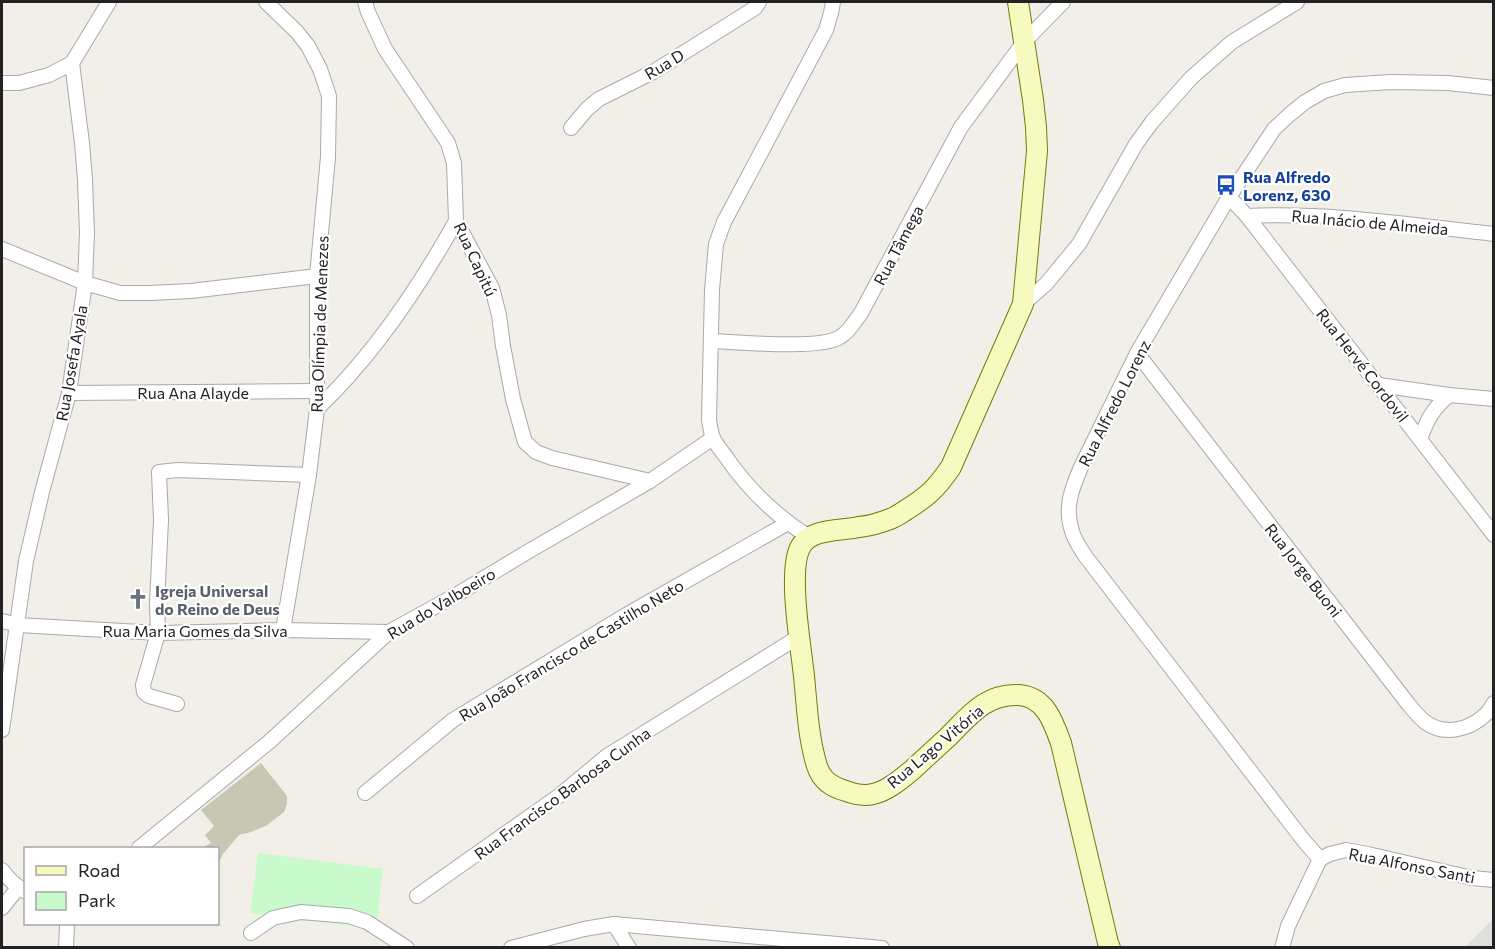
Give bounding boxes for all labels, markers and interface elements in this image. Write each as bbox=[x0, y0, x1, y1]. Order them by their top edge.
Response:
street label: Rua D bbox=[641, 45, 687, 83]
place label: Rua Alfredo Lorenz, 630 bbox=[1243, 167, 1331, 204]
bus stop icon: Rua Alfredo Lorenz, 630 bbox=[1214, 173, 1238, 197]
street label: Rua Tâmega bbox=[869, 202, 927, 288]
street label: Rua Inácio de Almeida bbox=[1291, 206, 1449, 238]
street label: Rua Capitú bbox=[451, 219, 501, 299]
street label: Rua Olímpia de Menezes bbox=[306, 235, 332, 413]
street label: Rua Josefa Ayala bbox=[51, 303, 91, 423]
street label: Rua Hervé Cordovil bbox=[1313, 304, 1413, 426]
street label: Rua Alfredo Lorenz bbox=[1074, 337, 1154, 469]
street label: Rua Ana Alayde bbox=[137, 383, 249, 402]
street label: Rua Jorge Buoni bbox=[1262, 519, 1346, 621]
street label: Rua do Valboeiro bbox=[384, 563, 498, 643]
street label: Rua João Francisco de Castilho Neto bbox=[455, 575, 687, 725]
place label: Igreja Universal do Reino de Deus bbox=[155, 581, 280, 618]
church icon: Igreja Universal do Reino de Deus bbox=[126, 587, 150, 611]
street label: Rua Maria Gomes da Silva bbox=[102, 621, 288, 640]
street label: Rua Lago Vitória bbox=[883, 700, 987, 792]
street label: Rua Francisco Barbosa Cunha bbox=[470, 723, 654, 863]
street label: Rua Alfonso Santi bbox=[1347, 843, 1477, 887]
legend bbox=[24, 847, 219, 925]
text: Road bbox=[78, 859, 120, 881]
text: Park bbox=[78, 889, 116, 911]

